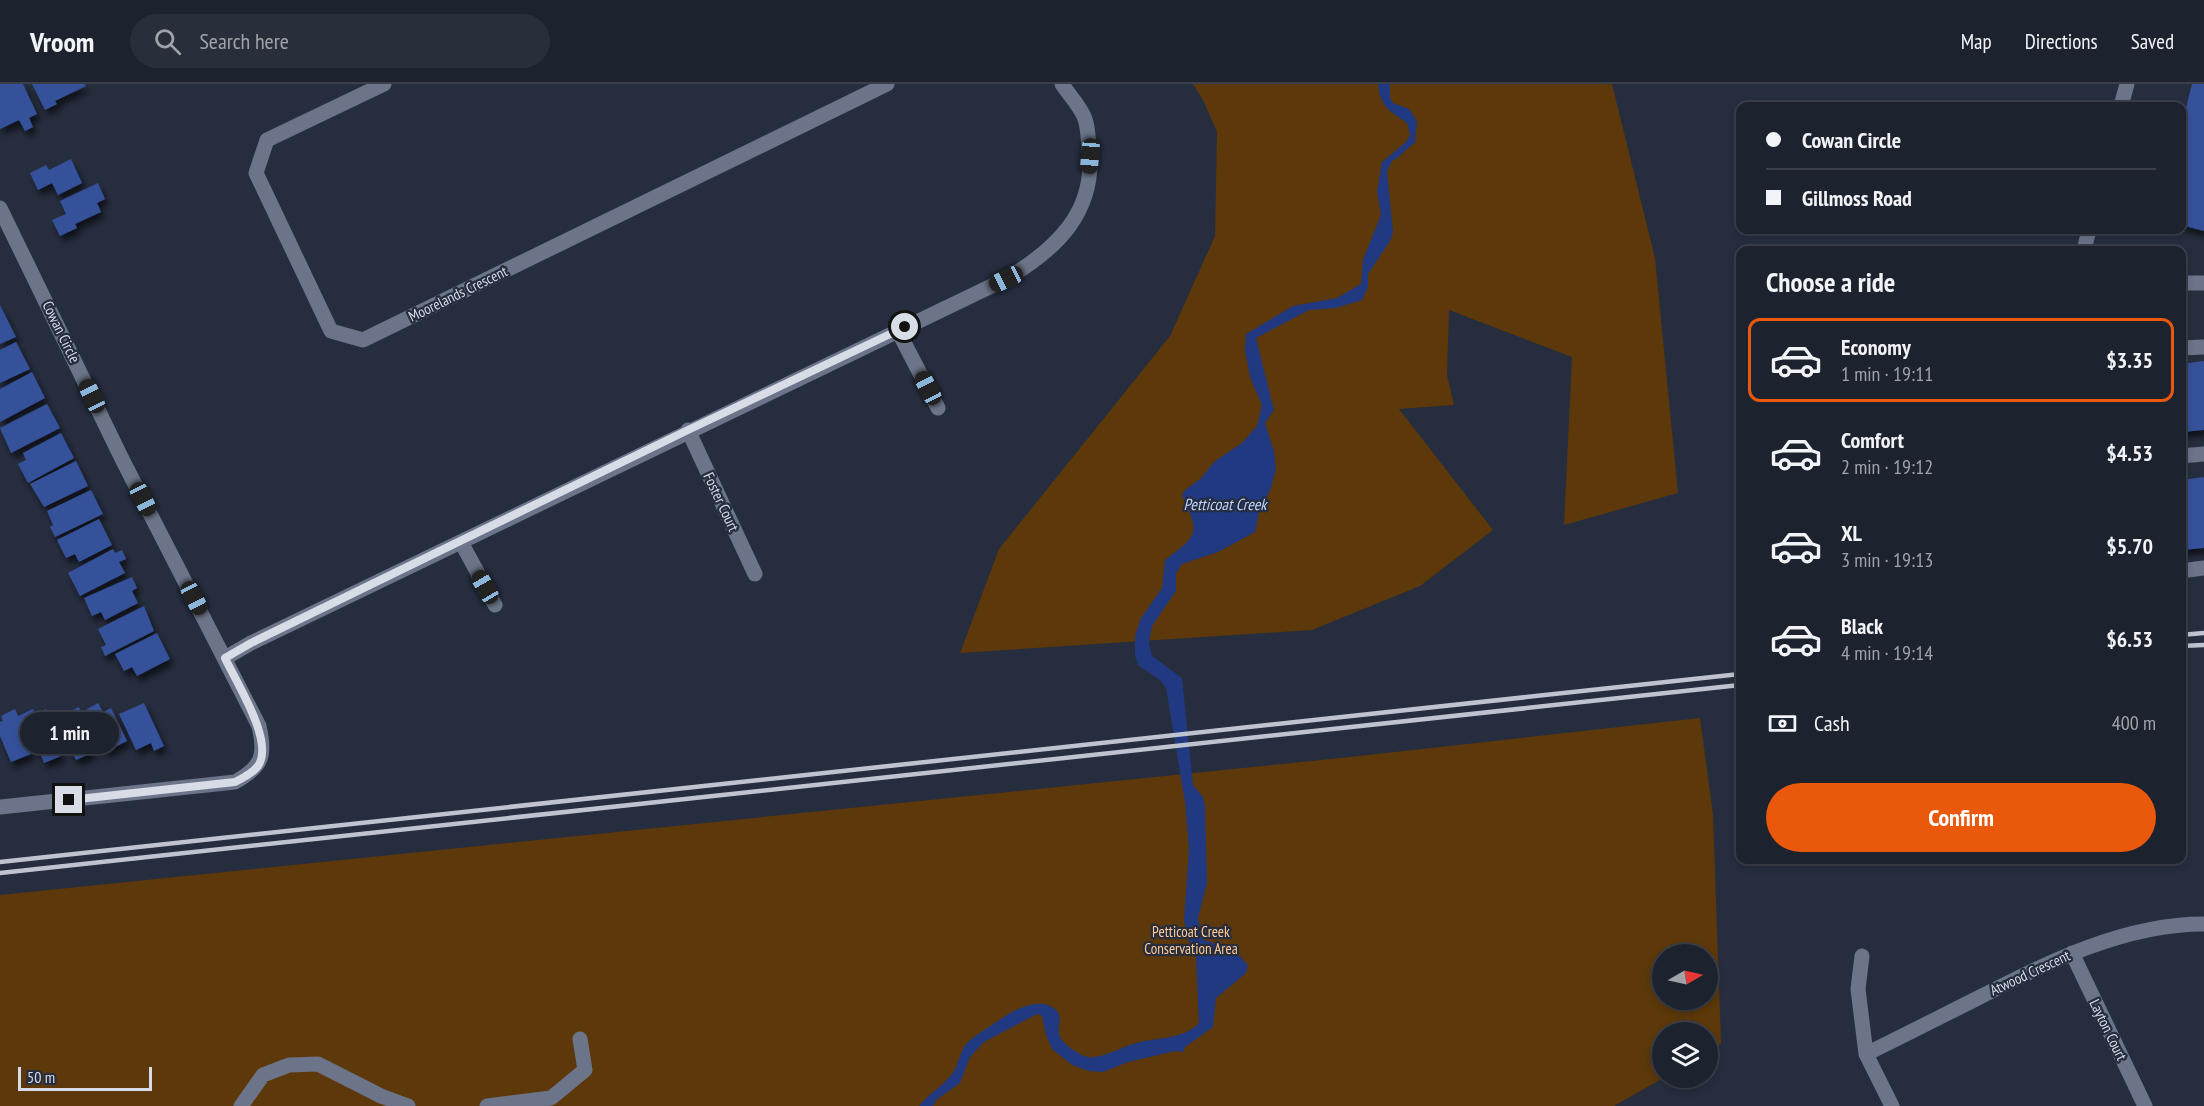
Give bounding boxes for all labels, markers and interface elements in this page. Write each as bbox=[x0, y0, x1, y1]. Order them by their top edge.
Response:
search box bbox=[130, 14, 550, 68]
text: Vroom bbox=[30, 23, 94, 60]
icon: search bbox=[151, 25, 184, 58]
text: Search here bbox=[199, 27, 289, 55]
text: Map bbox=[1961, 28, 1992, 55]
text: Directions bbox=[2025, 28, 2098, 55]
text: Saved bbox=[2131, 28, 2174, 55]
text: Cowan Circle bbox=[1802, 126, 1901, 154]
car bbox=[1079, 137, 1101, 175]
text: Gillmoss Road bbox=[1802, 184, 1912, 212]
street label: Moorelands Crescent bbox=[405, 261, 510, 326]
car bbox=[986, 263, 1026, 295]
text: Choose a ride bbox=[1766, 265, 1895, 299]
street label: Cowan Circle bbox=[38, 298, 85, 366]
route start bbox=[891, 313, 918, 340]
icon: car bbox=[1769, 333, 1823, 387]
text: Economy bbox=[1841, 333, 1911, 361]
text: $3.35 bbox=[2106, 346, 2153, 374]
text: 1 min · 19:11 bbox=[1841, 361, 1933, 387]
car bbox=[912, 368, 944, 408]
car bbox=[76, 376, 108, 416]
icon: car bbox=[1769, 426, 1823, 480]
text: Comfort bbox=[1841, 426, 1904, 454]
text: $4.53 bbox=[2106, 439, 2153, 467]
text: 2 min · 19:12 bbox=[1841, 454, 1933, 480]
street label: Foster Court bbox=[699, 469, 743, 534]
car bbox=[127, 479, 159, 519]
water label: Petticoat Creek bbox=[1184, 494, 1268, 514]
icon: car bbox=[1769, 519, 1823, 573]
text: XL bbox=[1841, 519, 1862, 547]
text: $5.70 bbox=[2106, 532, 2153, 560]
text: 3 min · 19:13 bbox=[1841, 547, 1933, 573]
car bbox=[468, 567, 502, 607]
car bbox=[178, 578, 210, 618]
icon: car bbox=[1769, 612, 1823, 666]
text: Black bbox=[1841, 612, 1883, 640]
text: $6.53 bbox=[2106, 625, 2153, 653]
text: 4 min · 19:14 bbox=[1841, 640, 1933, 666]
icon: cash bbox=[1766, 707, 1799, 740]
text: Cash bbox=[1814, 709, 1850, 737]
text: 400 m bbox=[2112, 710, 2156, 736]
callout: 1 min bbox=[20, 713, 118, 755]
text: 1 min bbox=[49, 720, 90, 746]
button: Confirm bbox=[1766, 783, 2156, 852]
route end bbox=[55, 786, 82, 813]
park label: Petticoat Creek Conservation Area bbox=[1144, 922, 1238, 958]
north arrow bbox=[1652, 944, 1718, 1010]
map controls bbox=[1652, 944, 1718, 1088]
street label: Atwood Crescent bbox=[1987, 946, 2073, 999]
street label: Layton Court bbox=[2085, 996, 2131, 1064]
button: layers bbox=[1652, 1022, 1718, 1088]
scale bar bbox=[18, 1064, 152, 1092]
text: 50 m bbox=[27, 1067, 55, 1087]

